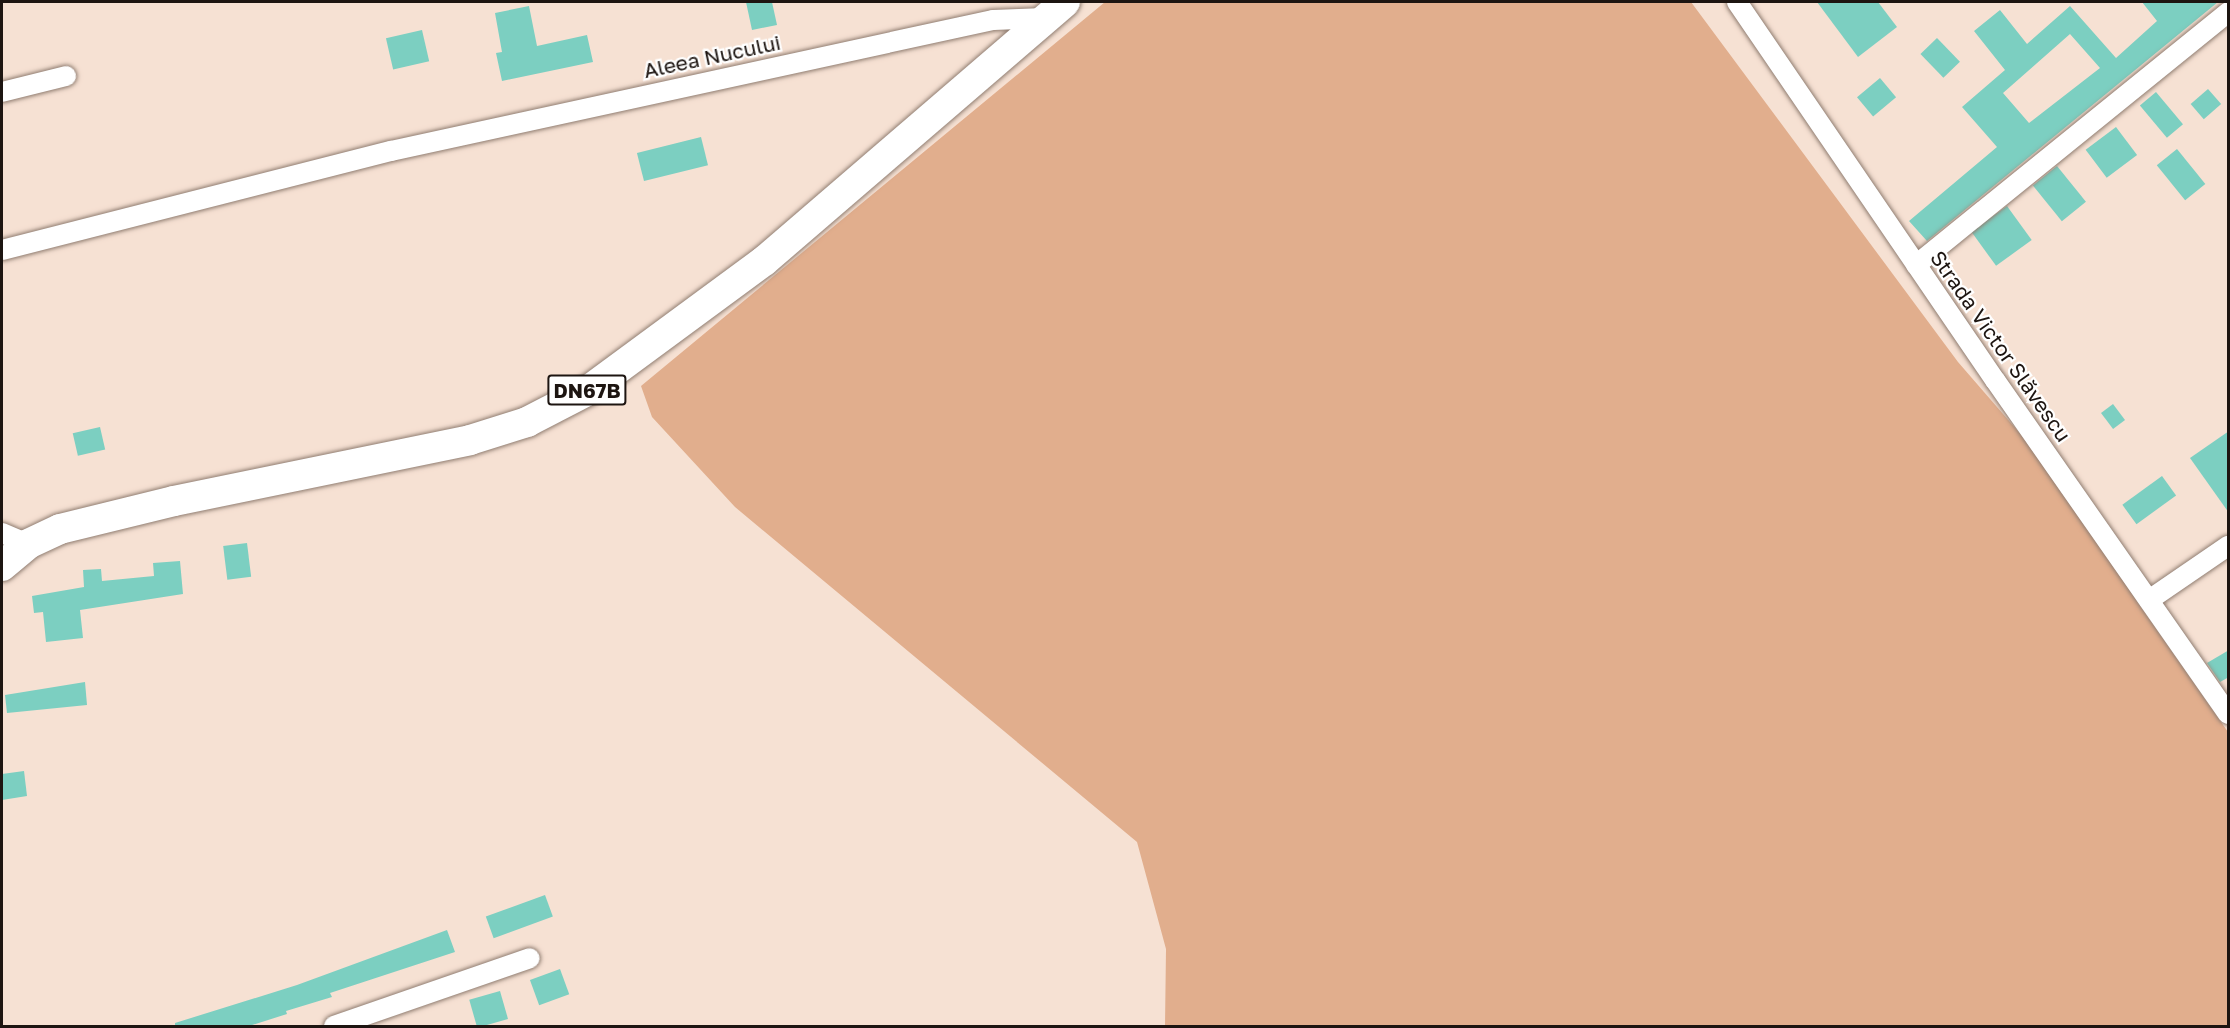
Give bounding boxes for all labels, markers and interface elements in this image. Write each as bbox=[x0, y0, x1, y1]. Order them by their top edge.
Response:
street label: Aleea Nucului bbox=[641, 29, 783, 83]
street label: Strada Victor Slăvescu bbox=[1925, 246, 2077, 446]
road number: DN67B bbox=[546, 373, 628, 407]

